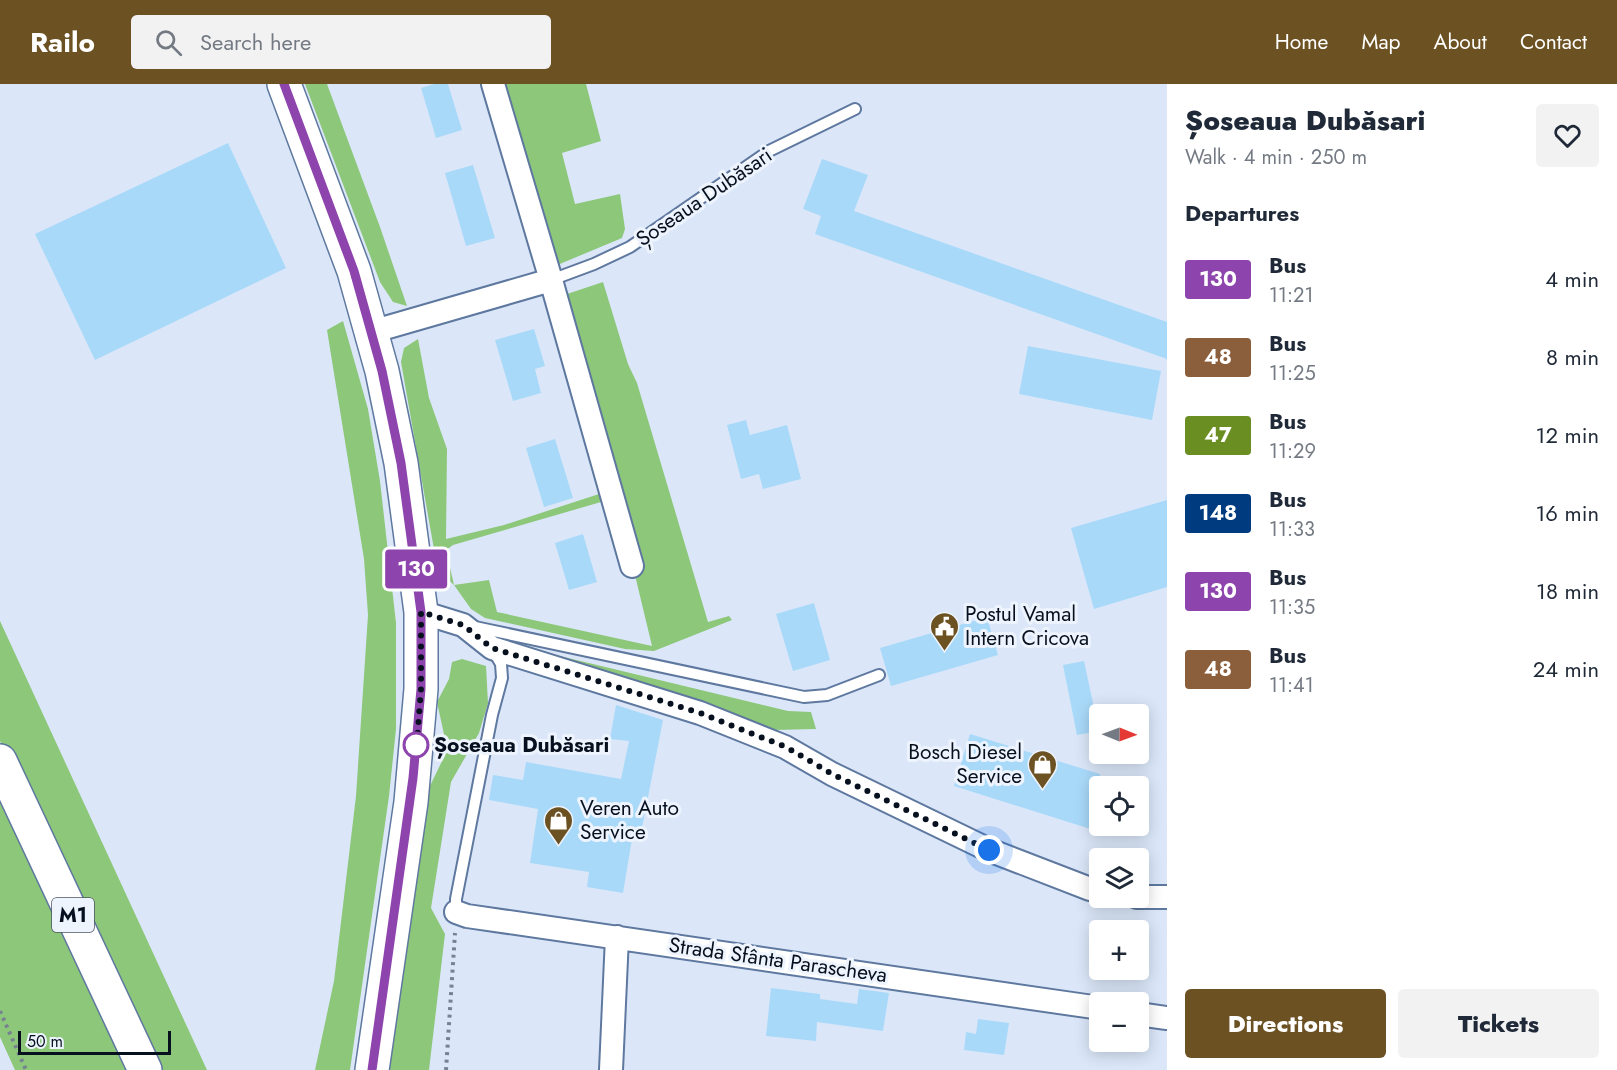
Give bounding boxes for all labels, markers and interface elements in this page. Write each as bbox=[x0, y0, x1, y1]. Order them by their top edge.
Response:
search box bbox=[131, 15, 551, 69]
text: Railo bbox=[30, 22, 95, 63]
icon: search bbox=[152, 26, 185, 59]
text: Search here bbox=[200, 26, 311, 58]
text: Home bbox=[1275, 27, 1328, 57]
text: Map bbox=[1361, 27, 1401, 57]
text: About bbox=[1434, 27, 1487, 57]
text: Contact bbox=[1520, 27, 1587, 57]
text: Șoseaua Dubăsari bbox=[1185, 100, 1425, 141]
button: heart bbox=[1536, 104, 1599, 167]
street label: Șoseaua Dubăsari bbox=[630, 140, 778, 254]
text: Walk · 4 min · 250 m bbox=[1185, 143, 1367, 172]
text: Departures bbox=[1185, 197, 1299, 229]
text: Bus bbox=[1269, 249, 1306, 281]
text: 4 min bbox=[1545, 263, 1599, 295]
text: 130 bbox=[1199, 264, 1237, 294]
text: 11:21 bbox=[1269, 281, 1313, 310]
text: Bus bbox=[1269, 327, 1306, 359]
text: 8 min bbox=[1546, 341, 1599, 373]
text: 48 bbox=[1204, 342, 1232, 372]
text: 11:25 bbox=[1269, 359, 1316, 388]
text: Bus bbox=[1269, 405, 1306, 437]
text: 12 min bbox=[1536, 419, 1599, 451]
text: 47 bbox=[1204, 420, 1232, 450]
text: 11:29 bbox=[1269, 437, 1316, 466]
text: Bus bbox=[1269, 483, 1306, 515]
text: 16 min bbox=[1535, 497, 1599, 529]
text: 148 bbox=[1199, 498, 1237, 528]
text: 11:33 bbox=[1269, 515, 1315, 544]
line badge: 130 bbox=[382, 550, 450, 588]
text: 130 bbox=[397, 554, 435, 584]
text: Bus bbox=[1269, 561, 1306, 593]
text: 18 min bbox=[1536, 575, 1599, 607]
text: 130 bbox=[1199, 576, 1237, 606]
text: 11:35 bbox=[1269, 593, 1315, 622]
place label: Postul Vamal Intern Cricova bbox=[965, 599, 1089, 653]
public building icon: Postul Vamal Intern Cricova bbox=[928, 610, 960, 652]
text: Bus bbox=[1269, 639, 1306, 671]
text: 24 min bbox=[1533, 653, 1599, 685]
text: 48 bbox=[1204, 654, 1232, 684]
text: 11:41 bbox=[1269, 671, 1314, 700]
north arrow bbox=[1089, 704, 1149, 764]
map controls bbox=[1089, 704, 1149, 1052]
place label: Șoseaua Dubăsari bbox=[434, 730, 609, 760]
marker: Șoseaua Dubăsari bbox=[403, 732, 429, 758]
place label: Bosch Diesel Service bbox=[908, 737, 1022, 791]
shop icon: Bosch Diesel Service bbox=[1027, 748, 1059, 790]
button: locate bbox=[1089, 776, 1149, 836]
place label: Veren Auto Service bbox=[580, 793, 679, 847]
shop icon: Veren Auto Service bbox=[543, 804, 575, 846]
your location bbox=[974, 835, 1004, 865]
button: layers bbox=[1089, 848, 1149, 908]
road number: M1 bbox=[52, 898, 94, 932]
button: + bbox=[1089, 920, 1149, 980]
street label: Strada Sfânta Parascheva bbox=[667, 930, 889, 990]
button: Directions bbox=[1185, 989, 1386, 1058]
button: Tickets bbox=[1398, 989, 1599, 1058]
button: − bbox=[1089, 992, 1149, 1052]
scale bar bbox=[18, 1028, 171, 1056]
text: 50 m bbox=[27, 1030, 63, 1053]

